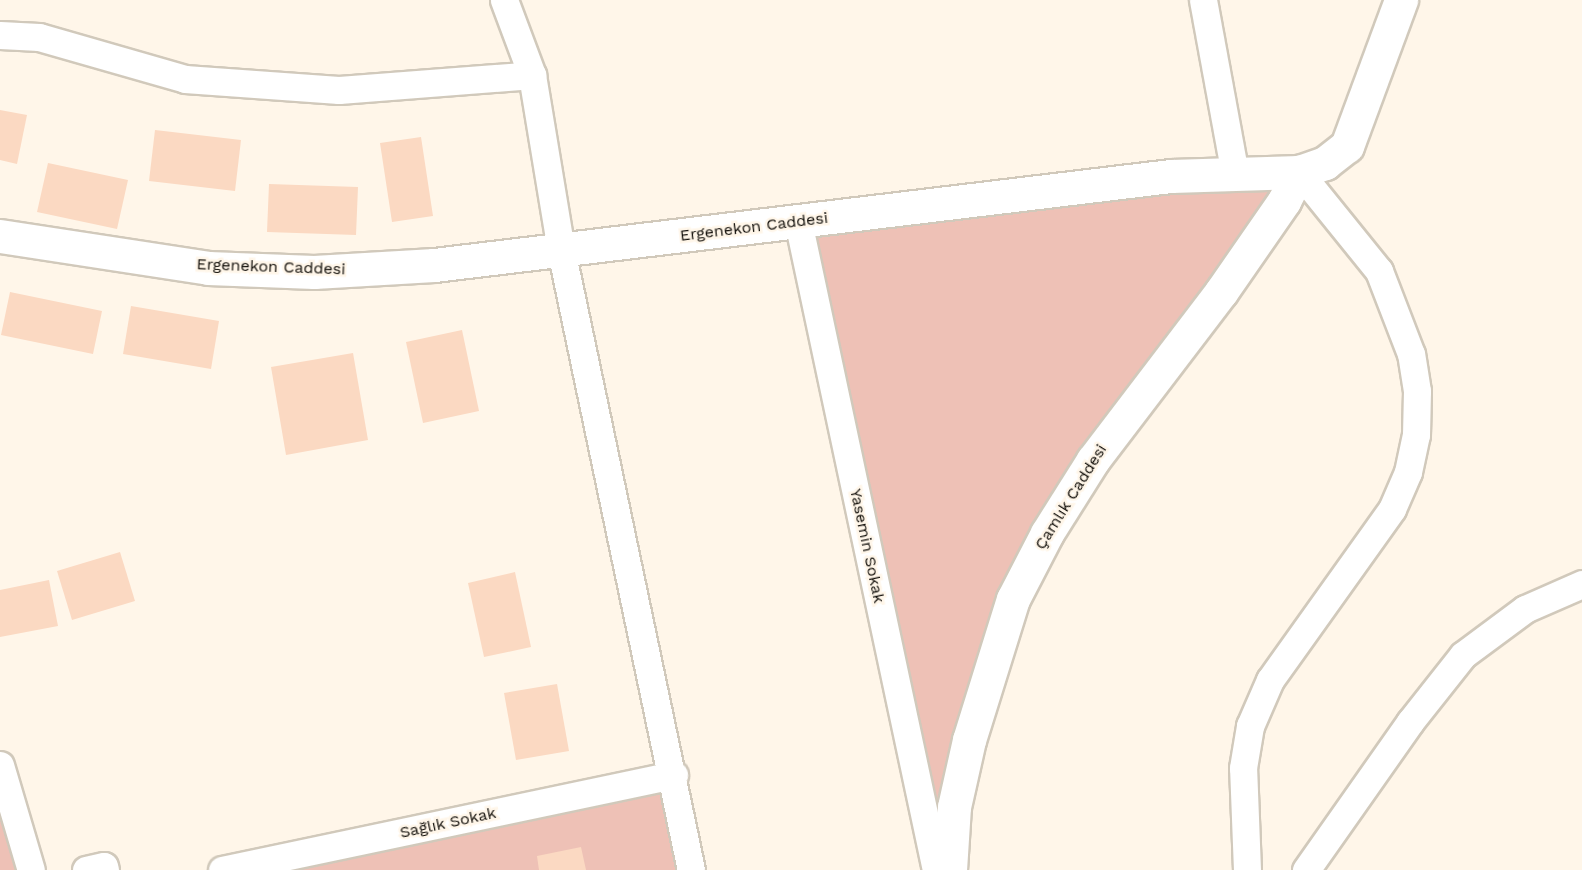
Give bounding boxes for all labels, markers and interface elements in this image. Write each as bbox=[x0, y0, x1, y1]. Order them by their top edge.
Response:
street label: Ergenekon Caddesi bbox=[679, 208, 829, 246]
street label: Ergenekon Caddesi bbox=[196, 255, 346, 279]
street label: Çamlık Caddesi bbox=[1031, 441, 1111, 553]
street label: Yasemin Sokak bbox=[846, 487, 888, 605]
street label: Sağlık Sokak bbox=[398, 803, 498, 843]

